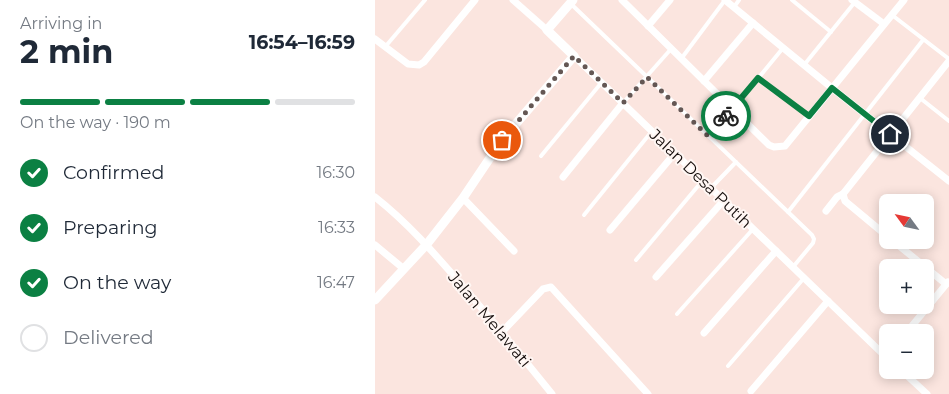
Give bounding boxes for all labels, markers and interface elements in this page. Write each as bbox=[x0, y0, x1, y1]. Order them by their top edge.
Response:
text: Arriving in bbox=[20, 14, 102, 33]
text: 16:54–16:59 bbox=[249, 31, 355, 54]
text: 2 min bbox=[20, 32, 113, 71]
courier bbox=[701, 91, 751, 141]
icon: bike bbox=[712, 102, 740, 130]
text: On the way · 190 m bbox=[20, 113, 171, 132]
pin bbox=[869, 113, 911, 155]
pin bbox=[481, 119, 523, 161]
icon: home bbox=[876, 120, 904, 148]
street label: Jalan Desa Putih bbox=[645, 124, 756, 232]
icon: bag bbox=[488, 126, 516, 154]
icon: check bbox=[20, 159, 48, 187]
text: Confirmed bbox=[63, 161, 164, 184]
text: 16:30 bbox=[316, 163, 355, 182]
north arrow bbox=[879, 194, 934, 249]
map controls bbox=[879, 194, 934, 379]
icon: check bbox=[20, 214, 48, 242]
text: Preparing bbox=[63, 216, 158, 239]
text: 16:33 bbox=[318, 218, 355, 237]
button: + bbox=[879, 259, 934, 314]
street label: Jalan Melawati bbox=[444, 267, 535, 371]
icon: check bbox=[20, 269, 48, 297]
text: On the way bbox=[63, 271, 171, 294]
text: 16:47 bbox=[317, 273, 355, 292]
button: − bbox=[879, 324, 934, 379]
text: Delivered bbox=[63, 326, 154, 349]

